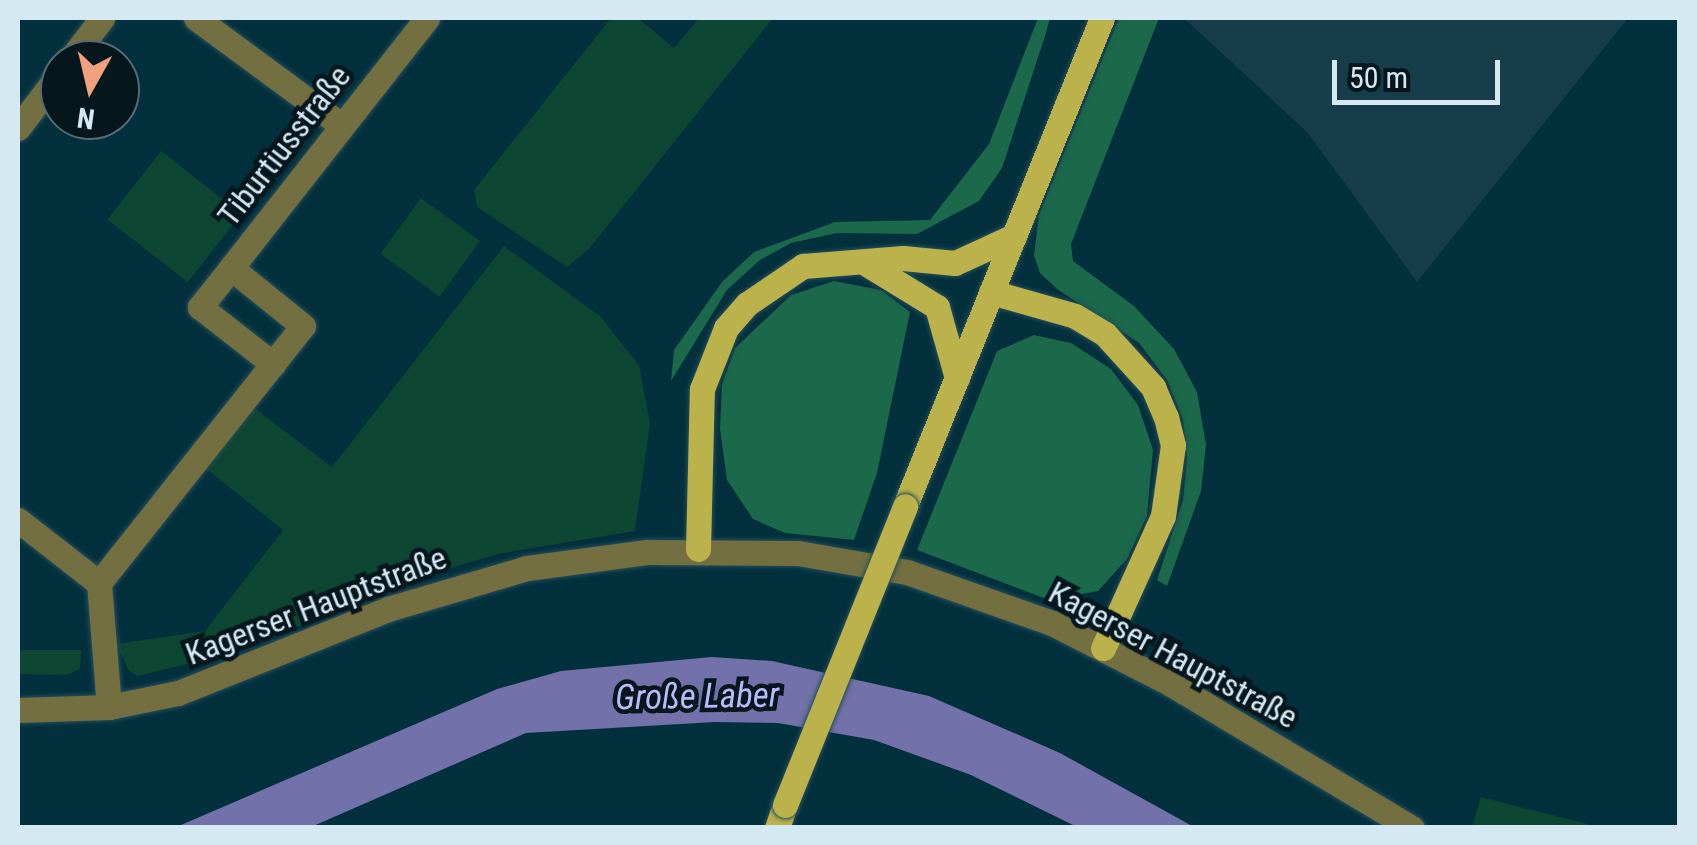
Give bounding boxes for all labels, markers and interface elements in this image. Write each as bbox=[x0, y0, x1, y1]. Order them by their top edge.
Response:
north arrow bbox=[40, 40, 140, 140]
scale bar bbox=[1337, 40, 1504, 102]
street label: Tiburtiusstraße bbox=[209, 58, 359, 234]
text: 50 m bbox=[1349, 60, 1408, 95]
text: N bbox=[75, 101, 97, 136]
street label: Kagerser Hauptstraße bbox=[180, 539, 452, 673]
street label: Kagerser Hauptstraße bbox=[1042, 573, 1304, 737]
water label: Große Laber bbox=[615, 675, 779, 719]

